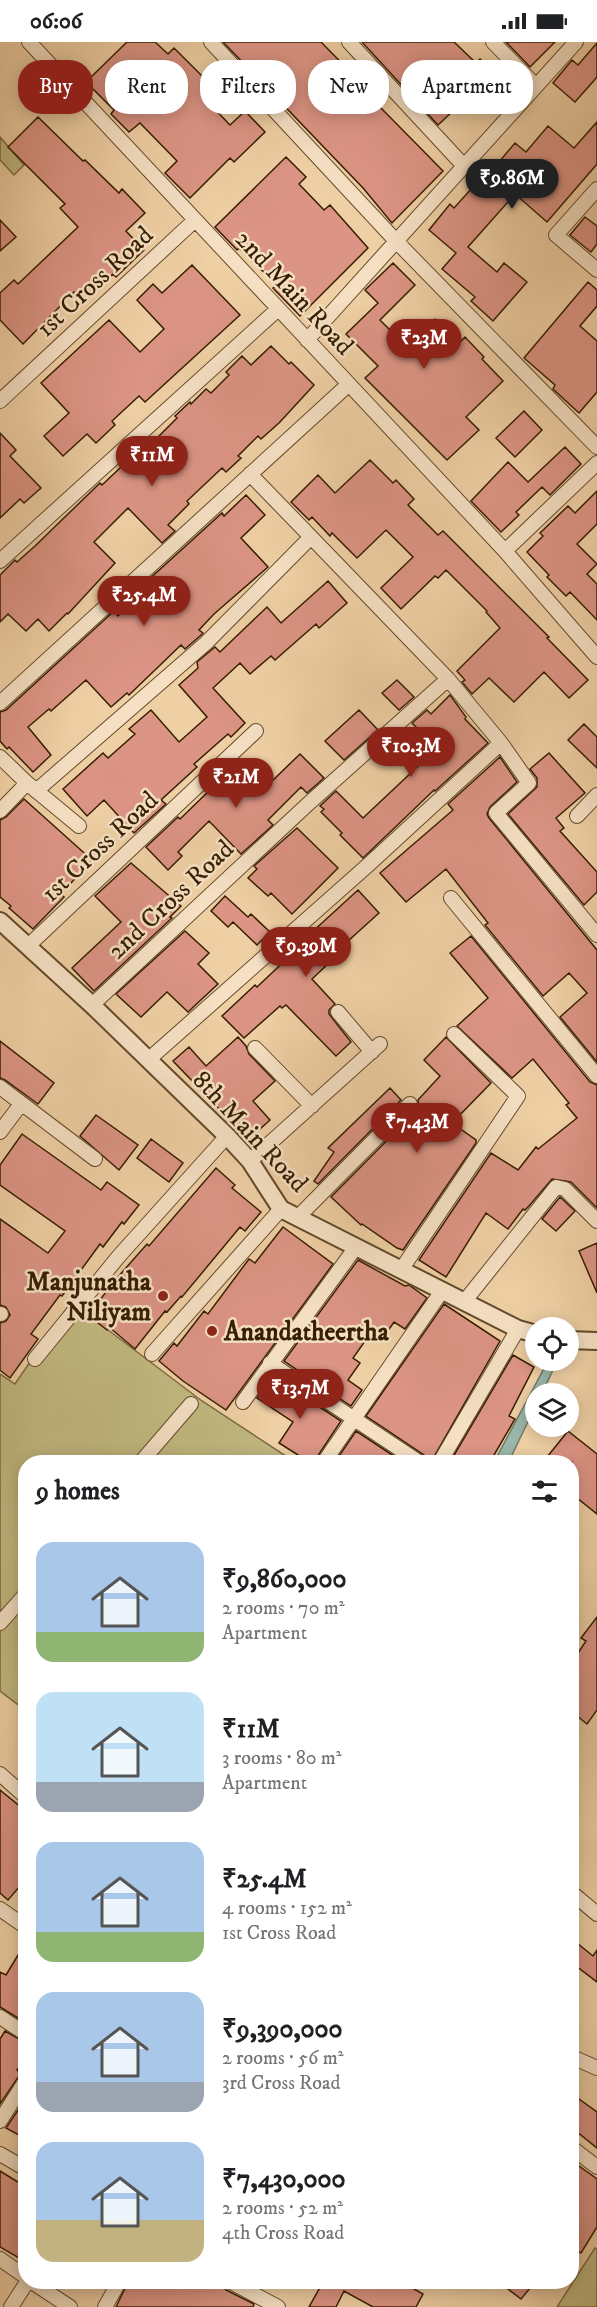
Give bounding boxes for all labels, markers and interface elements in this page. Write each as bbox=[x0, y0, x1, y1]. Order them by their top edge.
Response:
text: 06:06 bbox=[30, 8, 82, 35]
chip: Buy bbox=[18, 60, 93, 114]
chip: Rent bbox=[105, 60, 188, 114]
chip: Filters bbox=[200, 60, 296, 114]
chip: New bbox=[308, 60, 389, 114]
chip: Apartment bbox=[401, 60, 533, 114]
pin: ₹9.86M bbox=[463, 159, 561, 210]
text: ₹9.86M bbox=[480, 166, 544, 191]
street label: 1st Cross Road bbox=[30, 219, 161, 345]
street label: 2nd Main Road bbox=[227, 224, 360, 363]
pin: ₹23M bbox=[388, 319, 460, 370]
text: ₹23M bbox=[400, 326, 448, 351]
pin: ₹11M bbox=[116, 436, 188, 487]
text: ₹11M bbox=[130, 443, 174, 468]
pin: ₹25.4M bbox=[95, 576, 193, 627]
text: ₹25.4M bbox=[111, 583, 177, 608]
pin: ₹10.3M bbox=[362, 727, 460, 778]
text: ₹10.3M bbox=[381, 734, 441, 759]
pin: ₹21M bbox=[200, 758, 272, 809]
text: ₹21M bbox=[213, 765, 259, 790]
street label: 1st Cross Road bbox=[35, 784, 166, 910]
street label: 2nd Cross Road bbox=[101, 833, 241, 967]
pin: ₹9.39M bbox=[257, 927, 355, 978]
text: ₹9.39M bbox=[275, 934, 337, 959]
street label: 8th Main Road bbox=[185, 1064, 315, 1200]
pin: ₹7.43M bbox=[368, 1103, 466, 1154]
text: ₹7.43M bbox=[385, 1110, 449, 1135]
place label: Manjunatha Niliyam bbox=[26, 1266, 152, 1329]
marker: Manjunatha Niliyam bbox=[156, 1289, 170, 1303]
place label: Anandatheertha bbox=[223, 1316, 390, 1349]
map controls bbox=[525, 1317, 579, 1437]
button: locate bbox=[525, 1317, 579, 1371]
marker: Anandatheertha bbox=[205, 1324, 219, 1338]
pin: ₹13.7M bbox=[251, 1369, 349, 1420]
text: ₹13.7M bbox=[271, 1376, 329, 1401]
button: layers bbox=[525, 1383, 579, 1437]
text: 9 homes bbox=[36, 1475, 120, 1508]
icon: filters bbox=[528, 1475, 561, 1508]
text: ₹9,860,000 bbox=[222, 1563, 346, 1596]
icon: home bbox=[84, 1566, 156, 1638]
text: 2 rooms · 70 m² bbox=[222, 1596, 345, 1621]
text: Apartment bbox=[222, 1621, 307, 1646]
text: ₹11M bbox=[222, 1713, 280, 1746]
icon: home bbox=[84, 1716, 156, 1788]
text: 3 rooms · 80 m² bbox=[222, 1746, 342, 1771]
text: Apartment bbox=[222, 1771, 307, 1796]
text: ₹25.4M bbox=[222, 1863, 307, 1896]
icon: home bbox=[84, 1866, 156, 1938]
text: 4 rooms · 152 m² bbox=[222, 1896, 352, 1921]
text: 1st Cross Road bbox=[222, 1921, 336, 1946]
text: ₹9,390,000 bbox=[222, 2013, 343, 2046]
icon: home bbox=[84, 2016, 156, 2088]
text: 2 rooms · 56 m² bbox=[222, 2046, 344, 2071]
text: 3rd Cross Road bbox=[222, 2071, 341, 2096]
text: ₹7,430,000 bbox=[222, 2163, 346, 2196]
icon: home bbox=[84, 2166, 156, 2238]
text: 2 rooms · 52 m² bbox=[222, 2196, 343, 2221]
text: 4th Cross Road bbox=[222, 2221, 344, 2246]

